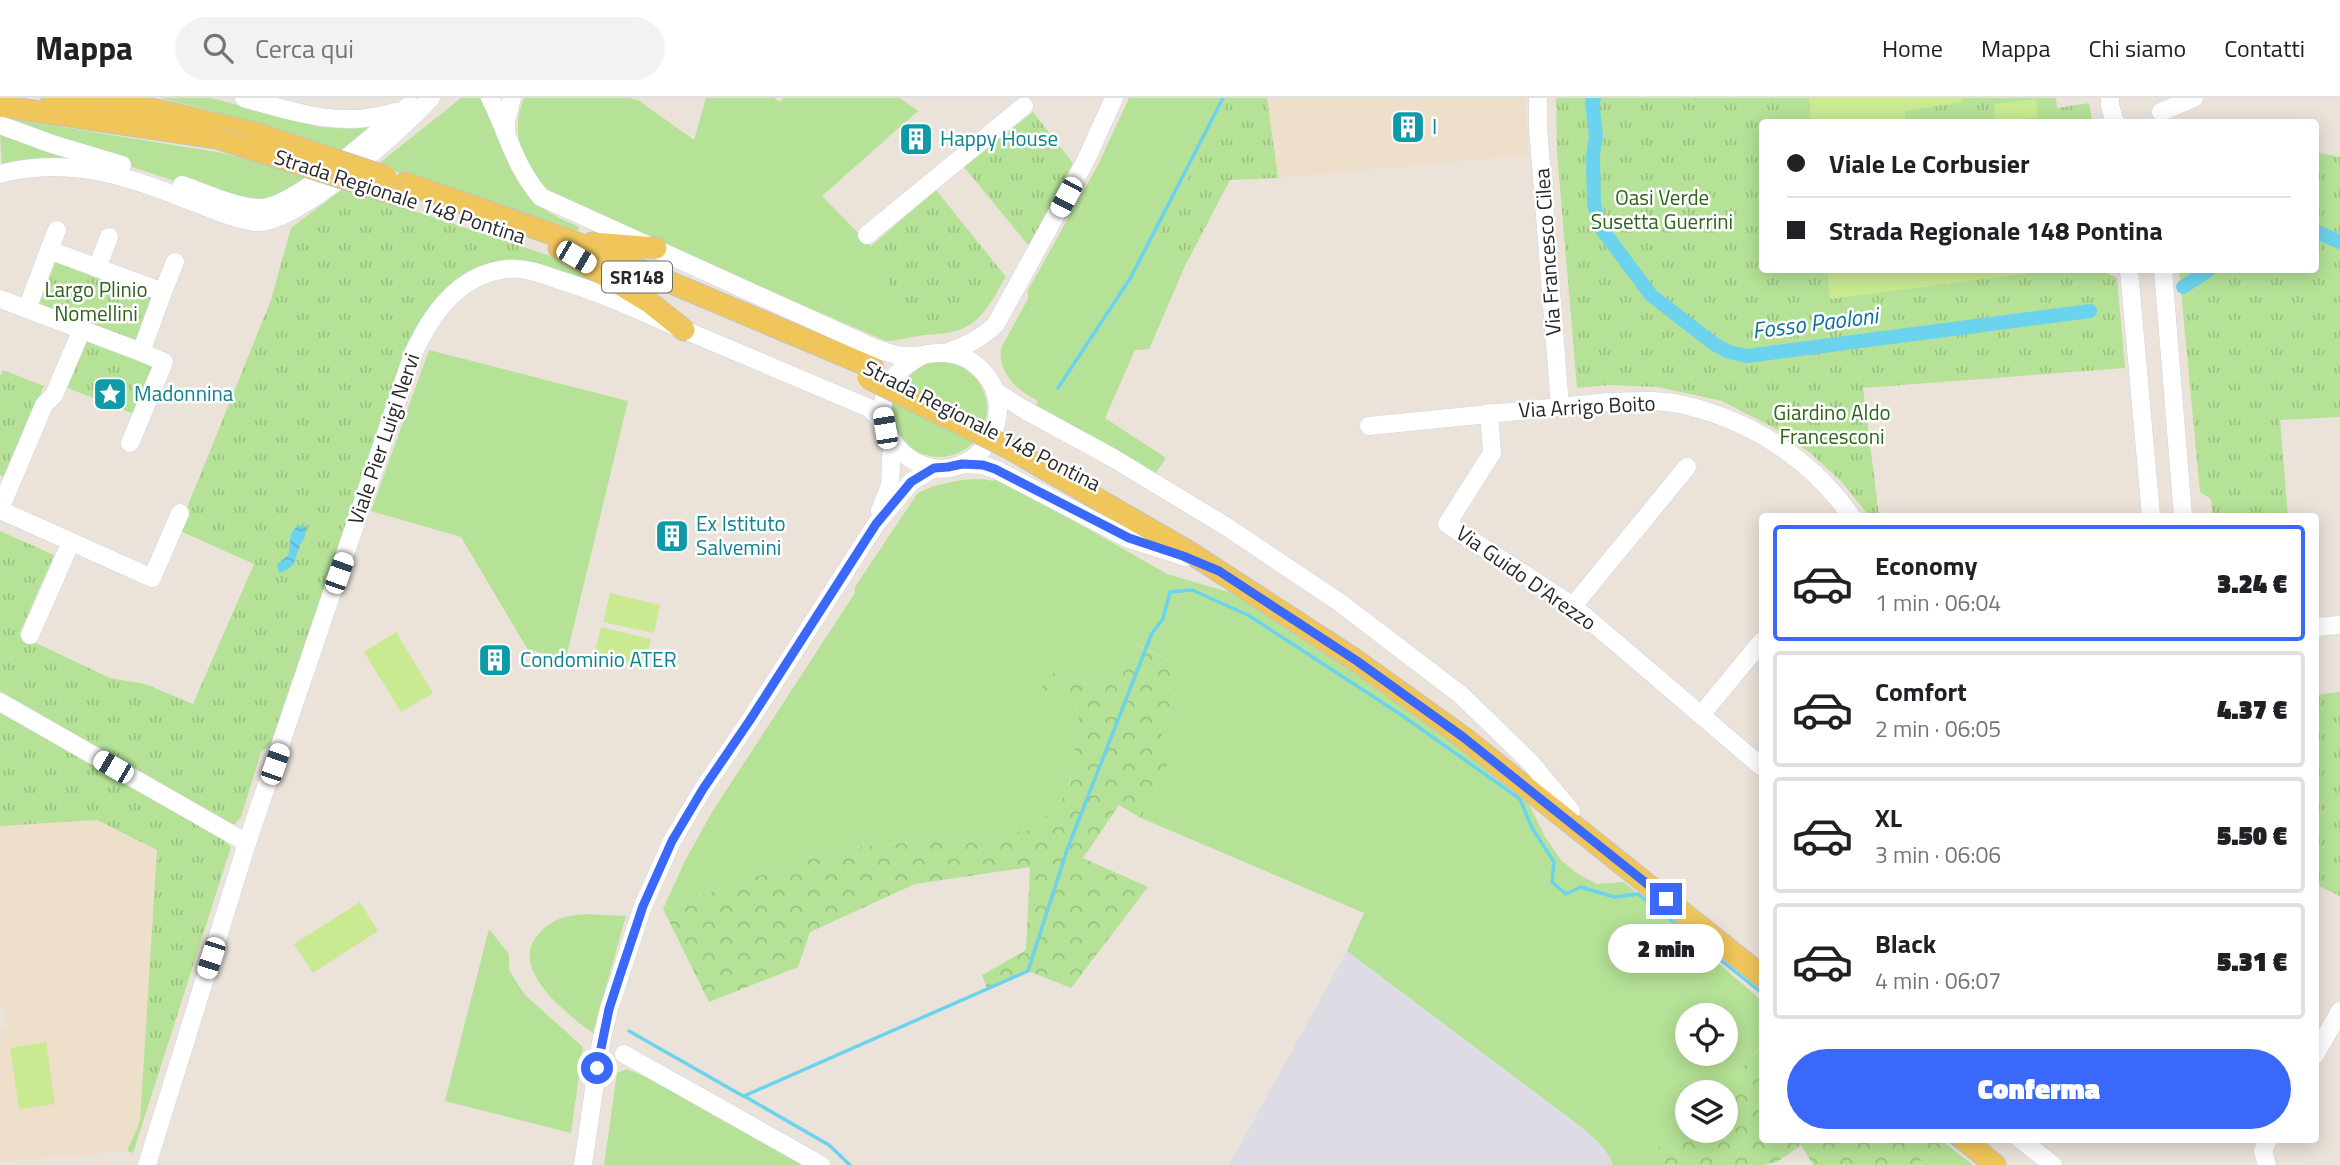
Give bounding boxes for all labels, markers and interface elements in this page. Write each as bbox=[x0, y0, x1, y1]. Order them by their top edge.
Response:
search box bbox=[175, 17, 665, 80]
text: Mappa bbox=[35, 23, 133, 73]
icon: search bbox=[199, 29, 237, 67]
text: Cerca qui bbox=[255, 29, 354, 68]
text: Home bbox=[1882, 30, 1943, 66]
text: Mappa bbox=[1981, 30, 2050, 66]
text: Chi siamo bbox=[2088, 30, 2186, 66]
text: Contatti bbox=[2224, 30, 2305, 66]
building icon: I bbox=[1389, 108, 1427, 146]
place label: I bbox=[1432, 110, 1437, 142]
building icon: Happy House bbox=[897, 120, 935, 158]
place label: Happy House bbox=[940, 122, 1058, 154]
street label: Strada Regionale 148 Pontina bbox=[270, 140, 531, 252]
text: Viale Le Corbusier bbox=[1829, 144, 2030, 183]
street label: Via Francesco Cilea bbox=[1525, 167, 1569, 337]
car bbox=[1047, 174, 1086, 220]
park label: Oasi Verde Susetta Guerrini bbox=[1591, 181, 1733, 237]
text: Strada Regionale 148 Pontina bbox=[1829, 211, 2163, 250]
car bbox=[553, 237, 600, 277]
road number: SR148 bbox=[602, 262, 672, 293]
park label: Largo Plinio Nomellini bbox=[44, 273, 148, 329]
water label: Fosso Paoloni bbox=[1750, 297, 1882, 348]
street label: Viale Pier Luigi Nervi bbox=[339, 349, 427, 529]
street label: Strada Regionale 148 Pontina bbox=[858, 351, 1107, 499]
place icon: Madonnina bbox=[91, 375, 129, 413]
place label: Madonnina bbox=[134, 377, 234, 409]
street label: Via Arrigo Boito bbox=[1518, 386, 1656, 426]
park label: Giardino Aldo Francesconi bbox=[1773, 396, 1891, 452]
car bbox=[872, 406, 899, 450]
place label: Ex Istituto Salvemini bbox=[696, 507, 786, 563]
building icon: Ex Istituto Salvemini bbox=[653, 517, 691, 555]
street label: Via Guido D'Arezzo bbox=[1450, 517, 1603, 638]
text: Economy bbox=[1875, 546, 1977, 585]
car bbox=[323, 550, 356, 596]
icon: car bbox=[1791, 552, 1854, 615]
text: 3.24 € bbox=[2217, 564, 2287, 603]
text: 1 min · 06:04 bbox=[1875, 585, 2001, 620]
building icon: Condominio ATER bbox=[476, 641, 514, 679]
place label: Condominio ATER bbox=[520, 643, 677, 675]
text: Comfort bbox=[1875, 672, 1967, 711]
icon: car bbox=[1791, 678, 1854, 741]
text: 4.37 € bbox=[2217, 690, 2287, 729]
text: 2 min · 06:05 bbox=[1875, 711, 2001, 746]
car bbox=[259, 741, 292, 787]
car bbox=[90, 747, 137, 787]
text: XL bbox=[1875, 798, 1902, 837]
icon: car bbox=[1791, 804, 1854, 867]
text: 5.50 € bbox=[2217, 816, 2287, 855]
text: 3 min · 06:06 bbox=[1875, 837, 2001, 872]
route end bbox=[1650, 883, 1682, 915]
callout: 2 min bbox=[1608, 924, 1724, 972]
text: Black bbox=[1875, 924, 1936, 963]
icon: car bbox=[1791, 930, 1854, 993]
text: 2 min bbox=[1637, 931, 1695, 966]
car bbox=[195, 935, 228, 981]
text: 5.31 € bbox=[2217, 942, 2287, 981]
text: 4 min · 06:07 bbox=[1875, 963, 2001, 998]
map controls bbox=[1675, 1003, 1738, 1143]
button: locate bbox=[1675, 1003, 1738, 1066]
button: Conferma bbox=[1787, 1049, 2291, 1129]
route start bbox=[581, 1052, 613, 1084]
button: layers bbox=[1675, 1080, 1738, 1143]

